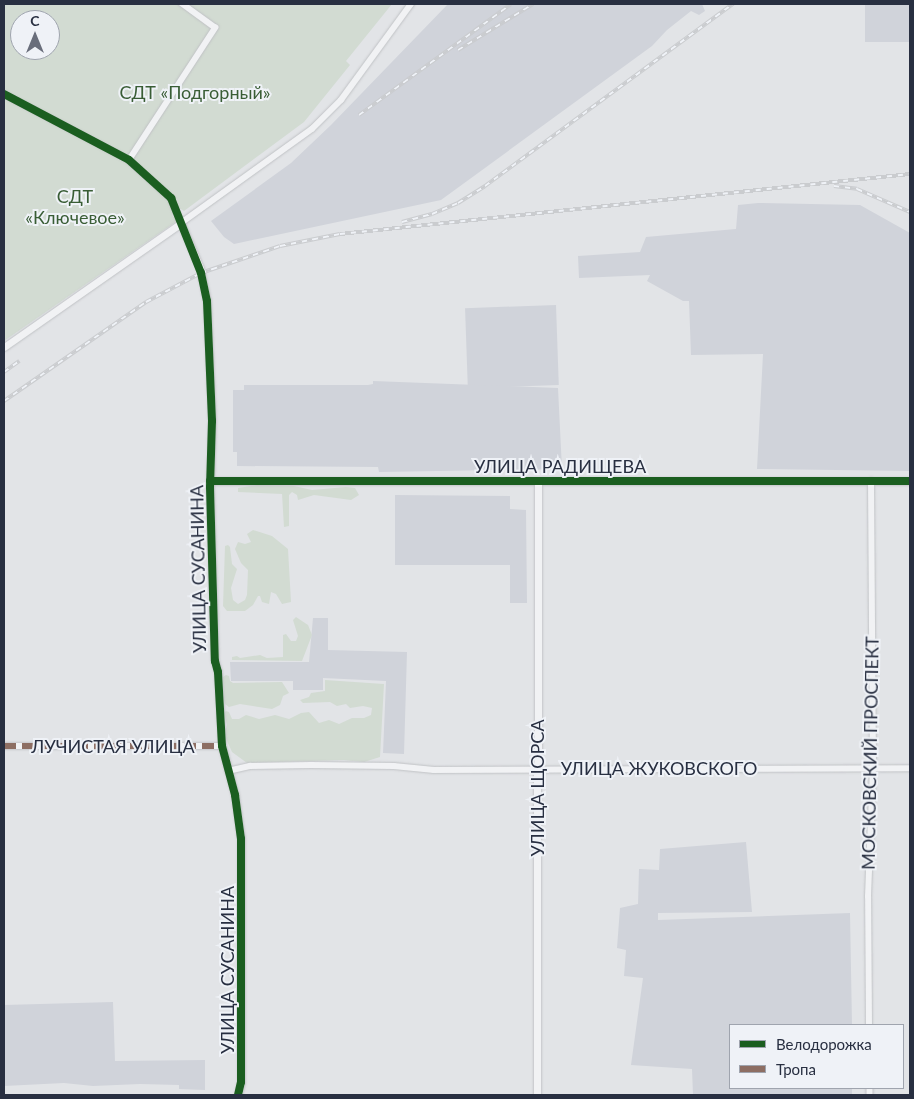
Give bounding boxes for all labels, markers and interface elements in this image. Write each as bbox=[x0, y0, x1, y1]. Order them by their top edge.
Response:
north arrow bbox=[10, 10, 60, 60]
text: С bbox=[30, 12, 40, 29]
park label: СДТ «Подгорный» bbox=[119, 81, 271, 103]
park label: СДТ «Ключевое» bbox=[25, 186, 125, 228]
street label: УЛИЦА РАДИЩЕВА bbox=[474, 455, 646, 477]
street label: УЛИЦА СУСАНИНА bbox=[186, 485, 210, 653]
street label: МОСКОВСКИЙ ПРОСПЕКТ bbox=[857, 636, 883, 870]
street label: УЛИЦА ЩОРСА bbox=[526, 719, 548, 857]
street label: ЛУЧИСТАЯ УЛИЦА bbox=[31, 735, 195, 757]
street label: УЛИЦА ЖУКОВСКОГО bbox=[561, 757, 757, 779]
street label: УЛИЦА СУСАНИНА bbox=[216, 886, 238, 1054]
legend bbox=[729, 1024, 904, 1089]
text: Велодорожка bbox=[776, 1035, 872, 1053]
text: Тропа bbox=[776, 1060, 816, 1078]

